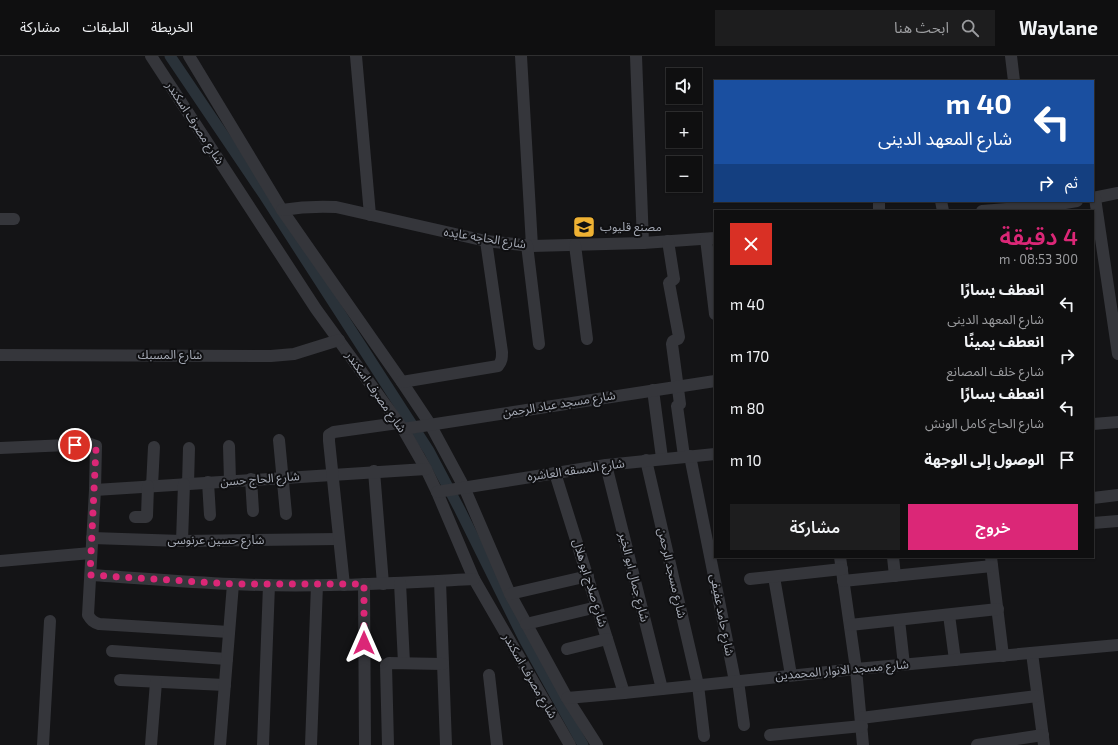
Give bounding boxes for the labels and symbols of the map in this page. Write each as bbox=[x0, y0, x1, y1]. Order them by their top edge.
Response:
street label: شارع مصرف اسكندر bbox=[161, 78, 228, 168]
school or university icon: مصنع قليوب bbox=[571, 214, 597, 240]
place label: مصنع قليوب bbox=[600, 219, 662, 236]
street label: شارع الحاجه عايده bbox=[443, 224, 527, 253]
street label: شارع المسبك bbox=[138, 347, 202, 364]
street label: شارع مصرف اسكندر bbox=[341, 347, 410, 436]
street label: شارع مسجد عباد الرحمن bbox=[501, 387, 617, 422]
pin bbox=[58, 428, 92, 462]
street label: شارع المسقه العاشره bbox=[526, 455, 626, 486]
street label: شارع الحاج حسن bbox=[220, 468, 300, 491]
street label: شارع مسجد الرحمن bbox=[653, 526, 690, 620]
street label: شارع جمال ابو الخير bbox=[614, 530, 653, 624]
street label: شارع حسين عرنوسى bbox=[168, 532, 264, 549]
street label: شارع صلاح ابو هلال bbox=[568, 537, 611, 629]
street label: شارع حامد عفيفى bbox=[705, 573, 738, 658]
position arrow bbox=[343, 622, 385, 664]
street label: شارع مصرف اسكندر bbox=[498, 630, 561, 722]
street label: شارع مسجد الانوار المحمدين bbox=[774, 656, 910, 685]

